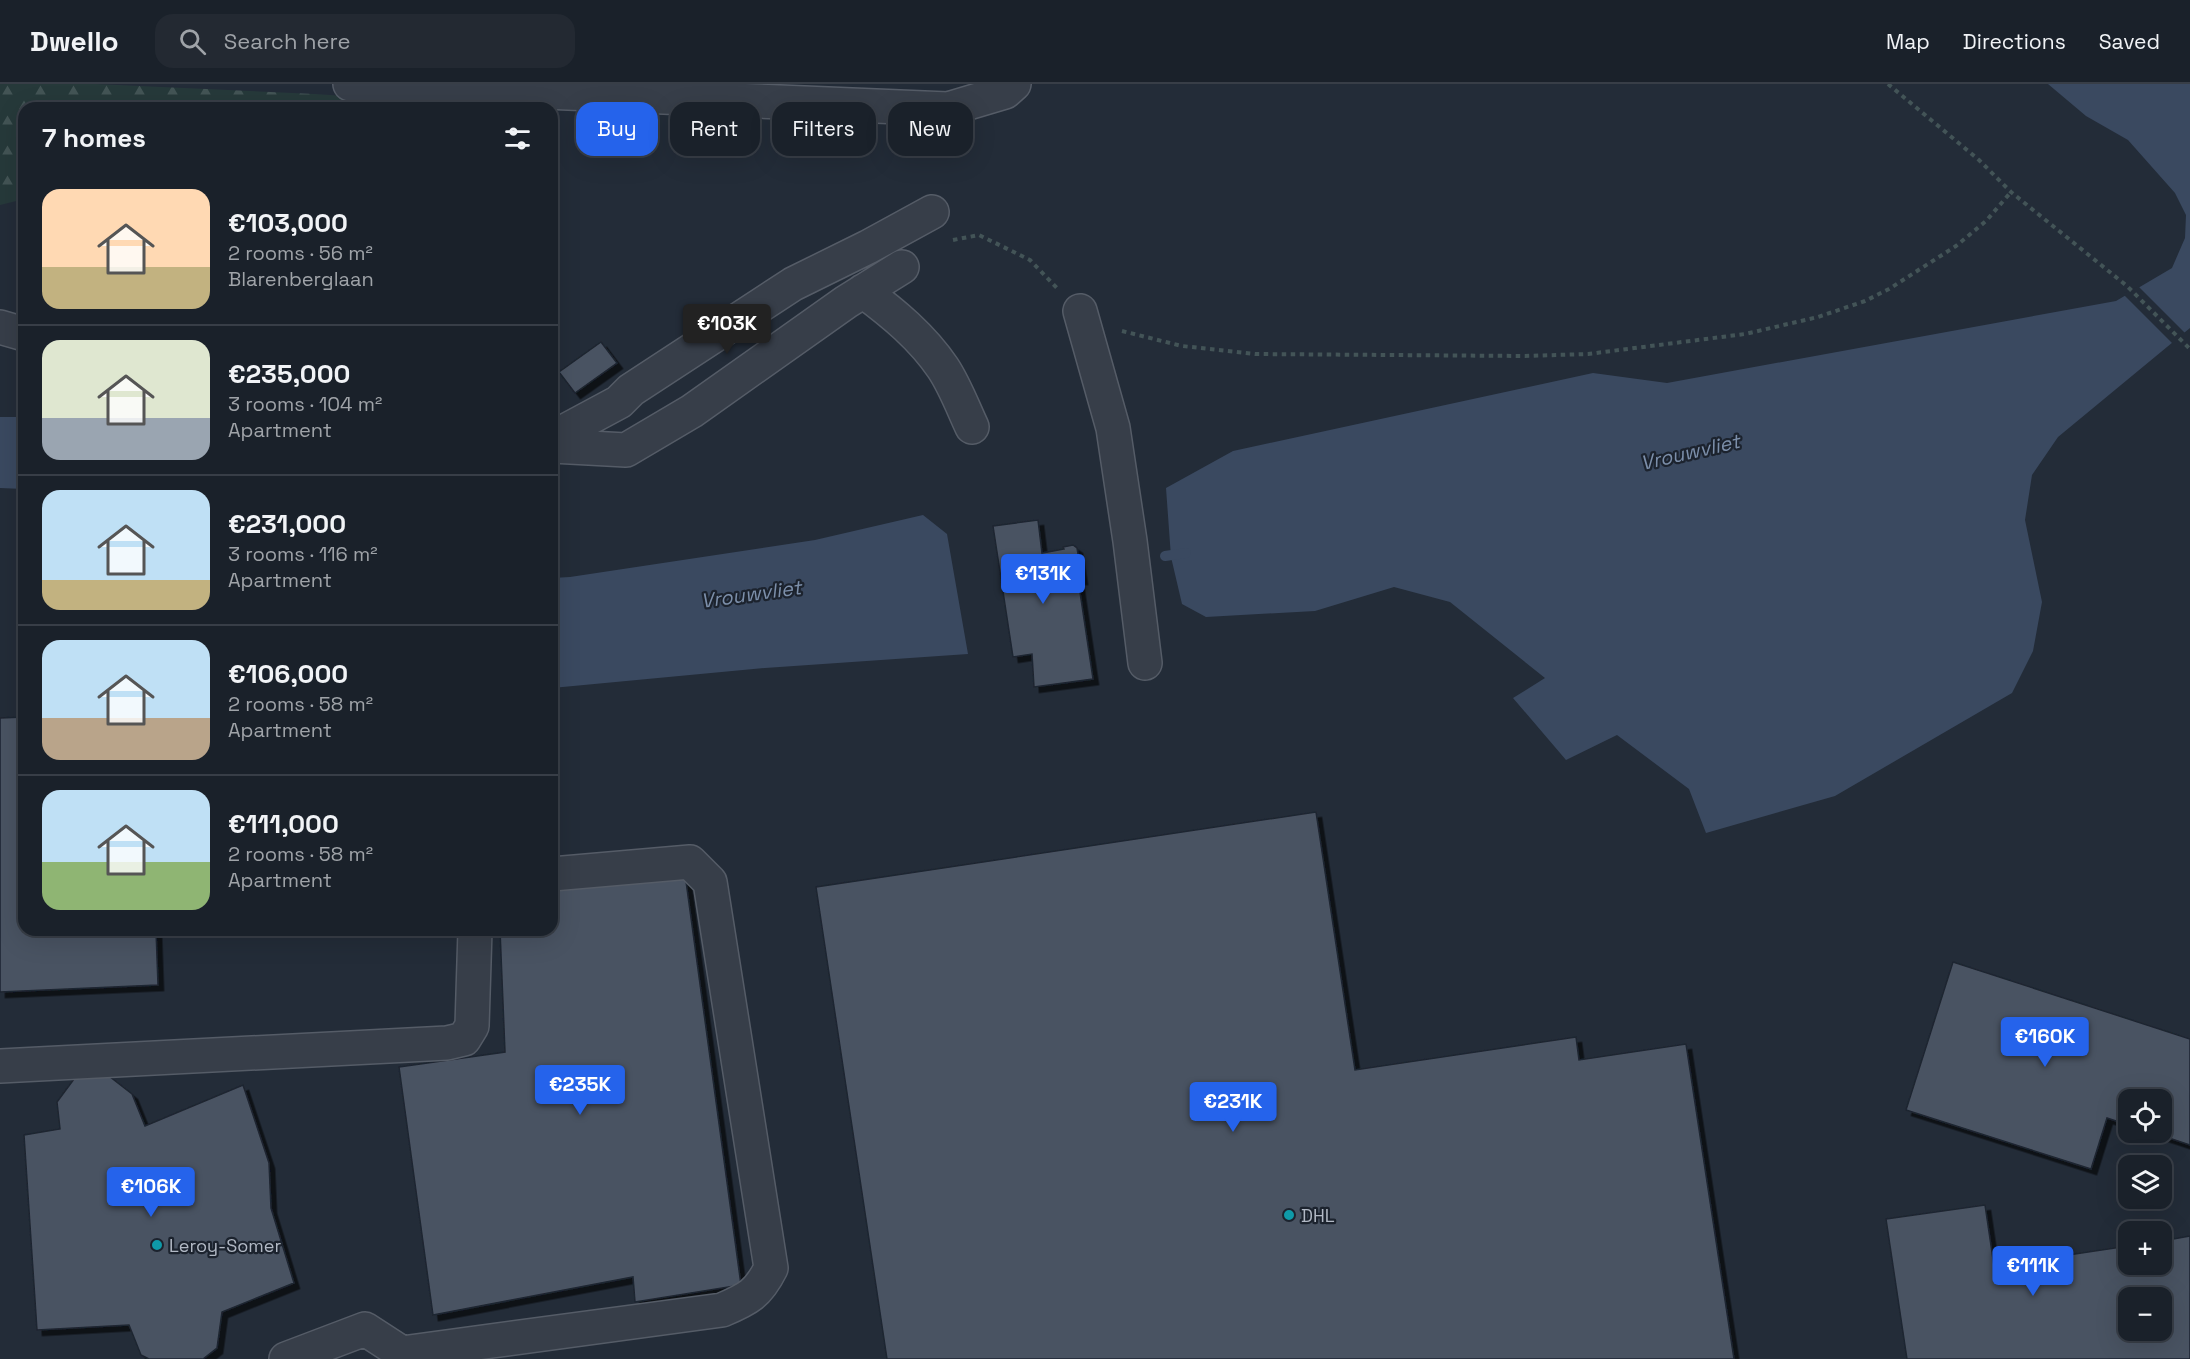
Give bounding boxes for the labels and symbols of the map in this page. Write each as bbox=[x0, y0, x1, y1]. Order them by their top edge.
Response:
pin: €103K bbox=[685, 304, 769, 355]
water label: Vrouwvliet bbox=[1638, 428, 1744, 476]
pin: €131K bbox=[1001, 554, 1085, 605]
water label: Vrouwvliet bbox=[699, 574, 805, 614]
pin: €160K bbox=[2003, 1017, 2087, 1068]
pin: €235K bbox=[538, 1065, 622, 1116]
pin: €231K bbox=[1191, 1082, 1275, 1133]
pin: €106K bbox=[109, 1167, 193, 1218]
place label: DHL bbox=[1301, 1204, 1335, 1227]
marker: DHL bbox=[1282, 1208, 1296, 1222]
place label: Leroy-Somer bbox=[169, 1234, 282, 1257]
marker: Leroy-Somer bbox=[150, 1238, 164, 1252]
pin: €111K bbox=[1991, 1246, 2075, 1297]

